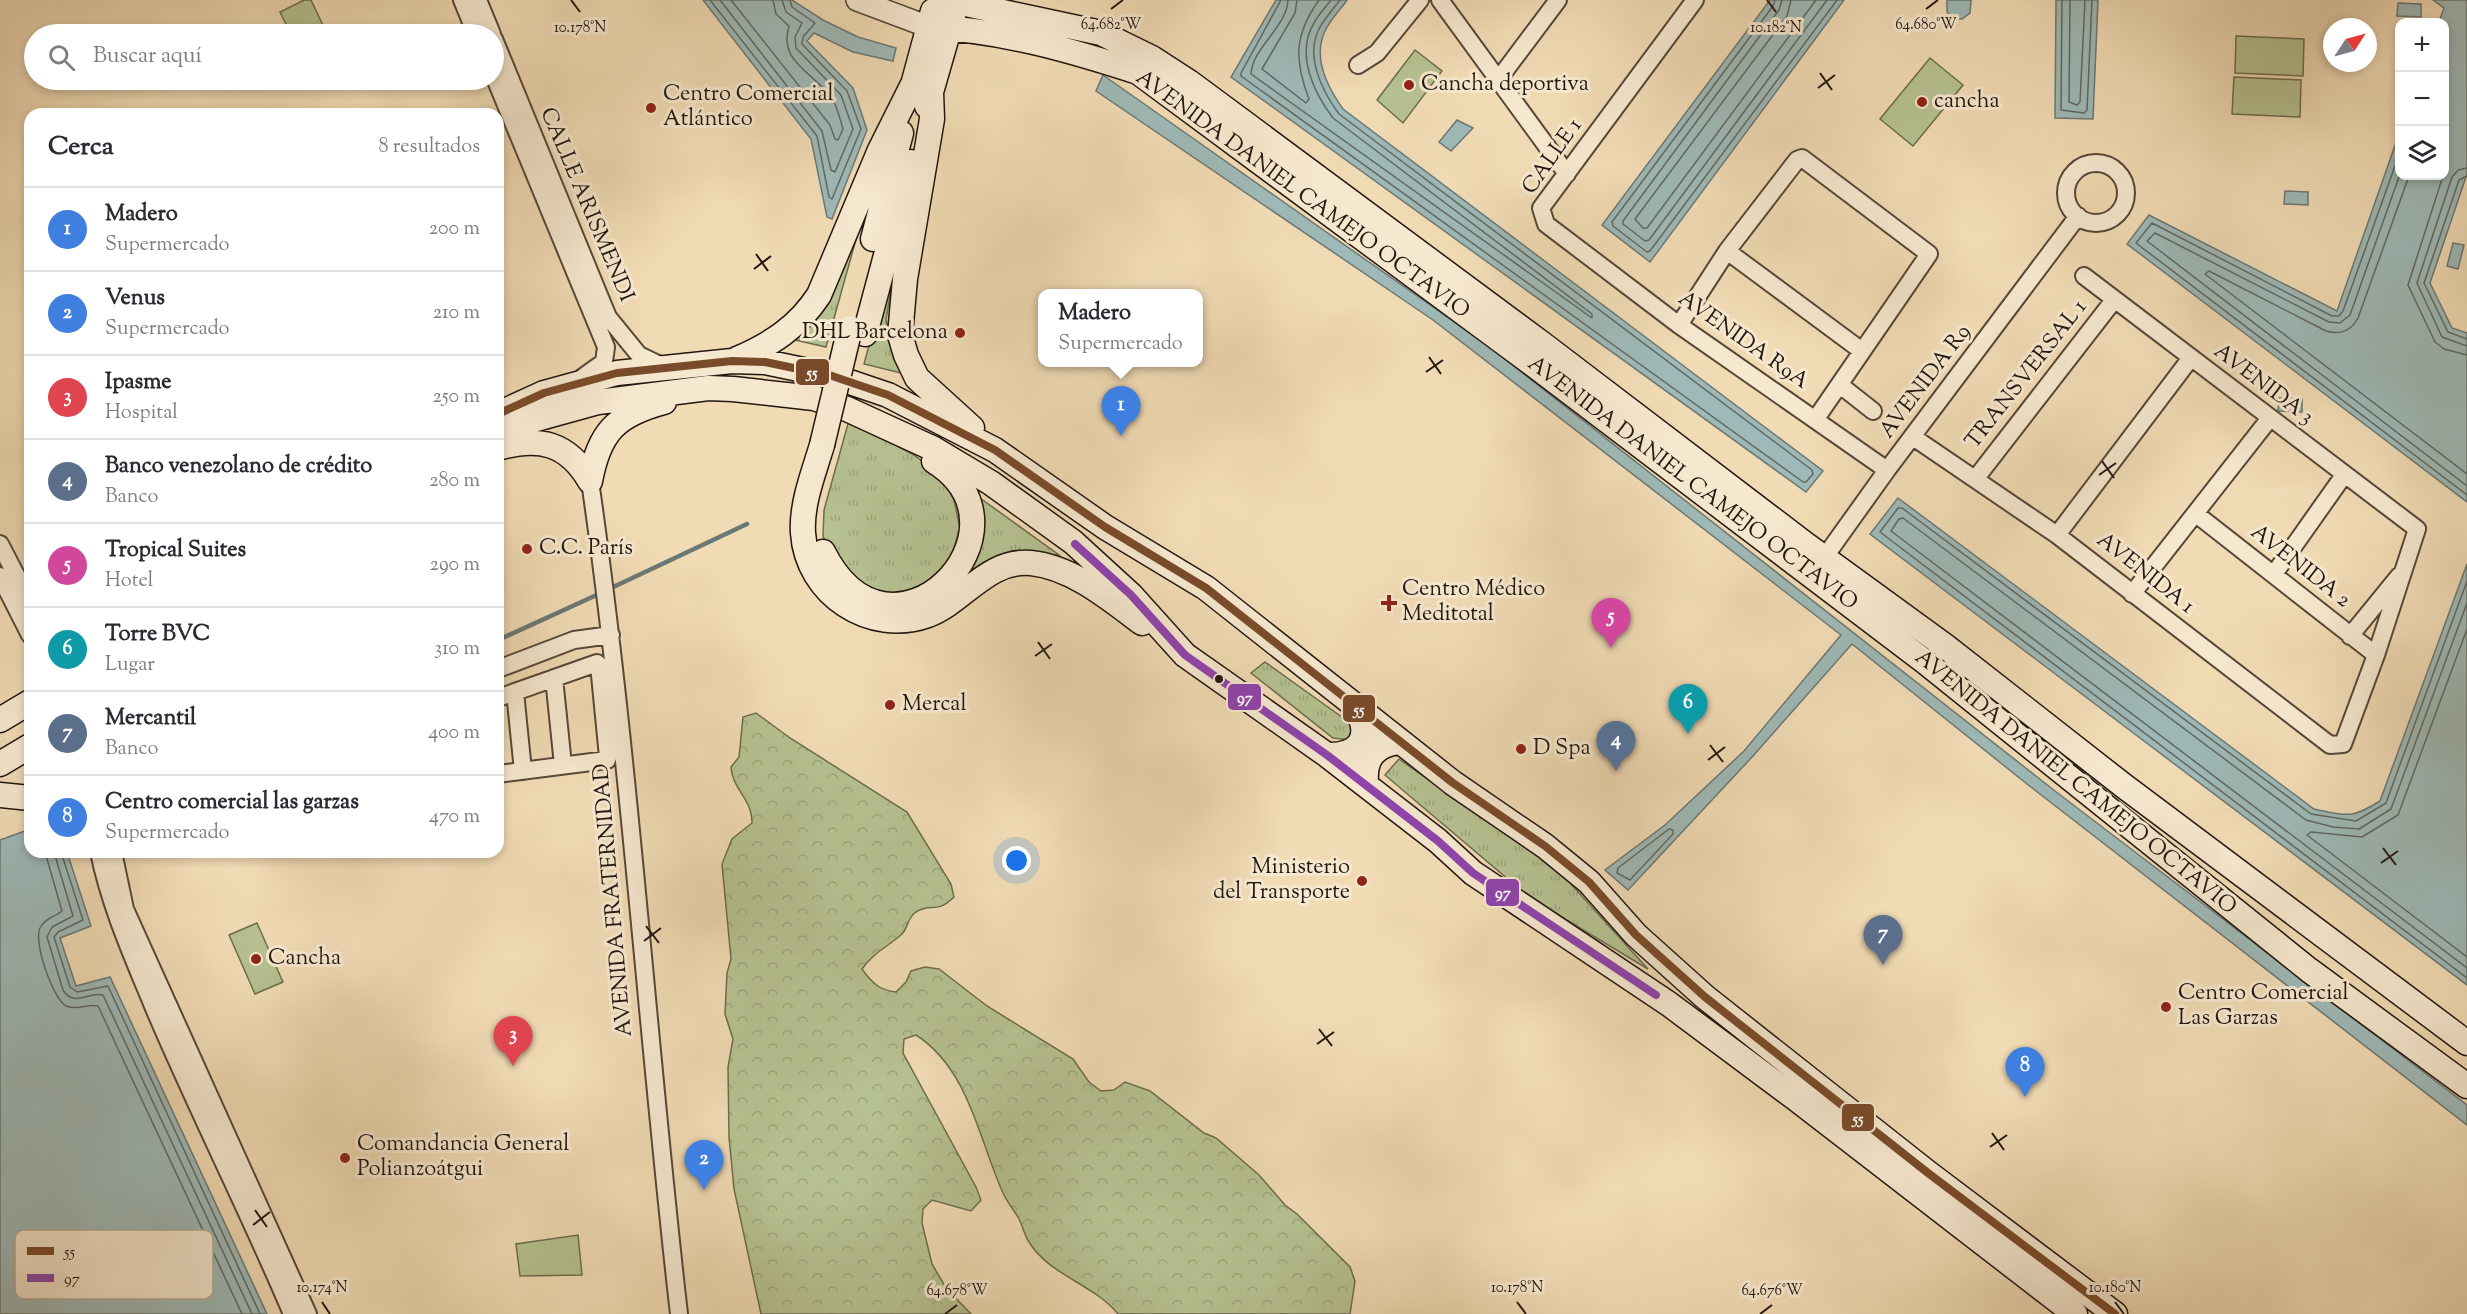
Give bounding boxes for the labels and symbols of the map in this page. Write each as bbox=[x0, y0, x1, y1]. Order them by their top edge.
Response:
text: 64.682°W bbox=[1081, 15, 1141, 36]
text: 64.680°W bbox=[1895, 15, 1957, 36]
text: 10.178°N bbox=[554, 18, 606, 39]
text: 10.182°N bbox=[1750, 18, 1802, 39]
north arrow bbox=[2323, 18, 2377, 72]
street label: AVENIDA DANIEL CAMEJO OCTAVIO bbox=[1128, 63, 1476, 327]
place label: Cancha deportiva bbox=[1421, 69, 1589, 101]
marker: Cancha deportiva bbox=[1402, 78, 1416, 92]
place label: Centro Comercial Atlántico bbox=[663, 79, 834, 136]
place label: cancha bbox=[1934, 86, 2000, 118]
marker: cancha bbox=[1915, 95, 1929, 109]
marker: Centro Comercial Atlántico bbox=[644, 101, 658, 115]
street label: CALLE ARISMENDI bbox=[531, 103, 641, 307]
street label: CALLE 1 bbox=[1515, 112, 1591, 202]
street label: AVENIDA R9A bbox=[1671, 284, 1815, 398]
street label: TRANSVERSAL 1 bbox=[1958, 293, 2096, 456]
place label: DHL Barcelona bbox=[802, 317, 948, 349]
street label: AVENIDA R9 bbox=[1872, 318, 1980, 446]
marker: DHL Barcelona bbox=[953, 326, 967, 340]
street label: AVENIDA 3 bbox=[2206, 337, 2320, 433]
street label: AVENIDA DANIEL CAMEJO OCTAVIO bbox=[1520, 349, 1864, 619]
line badge: 55 bbox=[795, 358, 830, 386]
text: 55 bbox=[804, 363, 818, 386]
pin: 1 bbox=[1102, 386, 1140, 436]
street label: AVENIDA 2 bbox=[2243, 518, 2357, 616]
street label: AVENIDA 1 bbox=[2089, 525, 2201, 623]
place label: C.C. París bbox=[539, 533, 633, 565]
marker: C.C. París bbox=[520, 542, 534, 556]
place label: Centro Médico Meditotal bbox=[1402, 574, 1545, 631]
marker: Centro Médico Meditotal bbox=[1380, 594, 1398, 612]
pin: 5 bbox=[1592, 598, 1630, 648]
street label: AVENIDA DANIEL CAMEJO OCTAVIO bbox=[1907, 643, 2243, 923]
unlabelled marker bbox=[1213, 673, 1225, 685]
line badge: 97 bbox=[1227, 683, 1262, 711]
pin: 6 bbox=[1668, 684, 1708, 734]
text: 97 bbox=[1237, 688, 1254, 711]
place label: Mercal bbox=[902, 689, 967, 721]
line badge: 55 bbox=[1342, 694, 1376, 723]
marker: Mercal bbox=[883, 698, 897, 712]
text: 55 bbox=[1351, 700, 1365, 723]
pin: 4 bbox=[1596, 722, 1636, 771]
place label: D Spa bbox=[1533, 733, 1591, 765]
marker: D Spa bbox=[1514, 742, 1528, 756]
street label: AVENIDA FRATERNIDAD bbox=[586, 762, 642, 1038]
your location bbox=[1002, 846, 1031, 875]
place label: Ministerio del Transporte bbox=[1213, 852, 1350, 909]
marker: Ministerio del Transporte bbox=[1355, 874, 1369, 888]
line badge: 97 bbox=[1485, 878, 1520, 907]
text: 97 bbox=[1495, 883, 1512, 906]
pin: 7 bbox=[1864, 916, 1902, 965]
place label: Cancha bbox=[268, 943, 341, 975]
marker: Cancha bbox=[249, 952, 263, 966]
place label: Centro Comercial Las Garzas bbox=[2178, 978, 2349, 1035]
marker: Centro Comercial Las Garzas bbox=[2159, 1000, 2173, 1014]
pin: 3 bbox=[494, 1016, 532, 1066]
pin: 8 bbox=[2006, 1048, 2044, 1097]
line badge: 55 bbox=[1841, 1103, 1875, 1132]
text: 55 bbox=[1850, 1109, 1864, 1132]
place label: Comandancia General Polianzoátgui bbox=[357, 1129, 569, 1186]
pin: 2 bbox=[684, 1140, 724, 1190]
marker: Comandancia General Polianzoátgui bbox=[338, 1151, 352, 1165]
legend bbox=[15, 1230, 213, 1299]
text: 55 bbox=[63, 1242, 76, 1265]
text: 97 bbox=[64, 1269, 80, 1292]
text: 10.174°N bbox=[296, 1278, 348, 1299]
text: 10.178°N bbox=[1491, 1278, 1543, 1299]
text: 10.180°N bbox=[2089, 1278, 2141, 1299]
text: 64.678°W bbox=[926, 1281, 988, 1302]
text: 64.676°W bbox=[1741, 1281, 1803, 1302]

